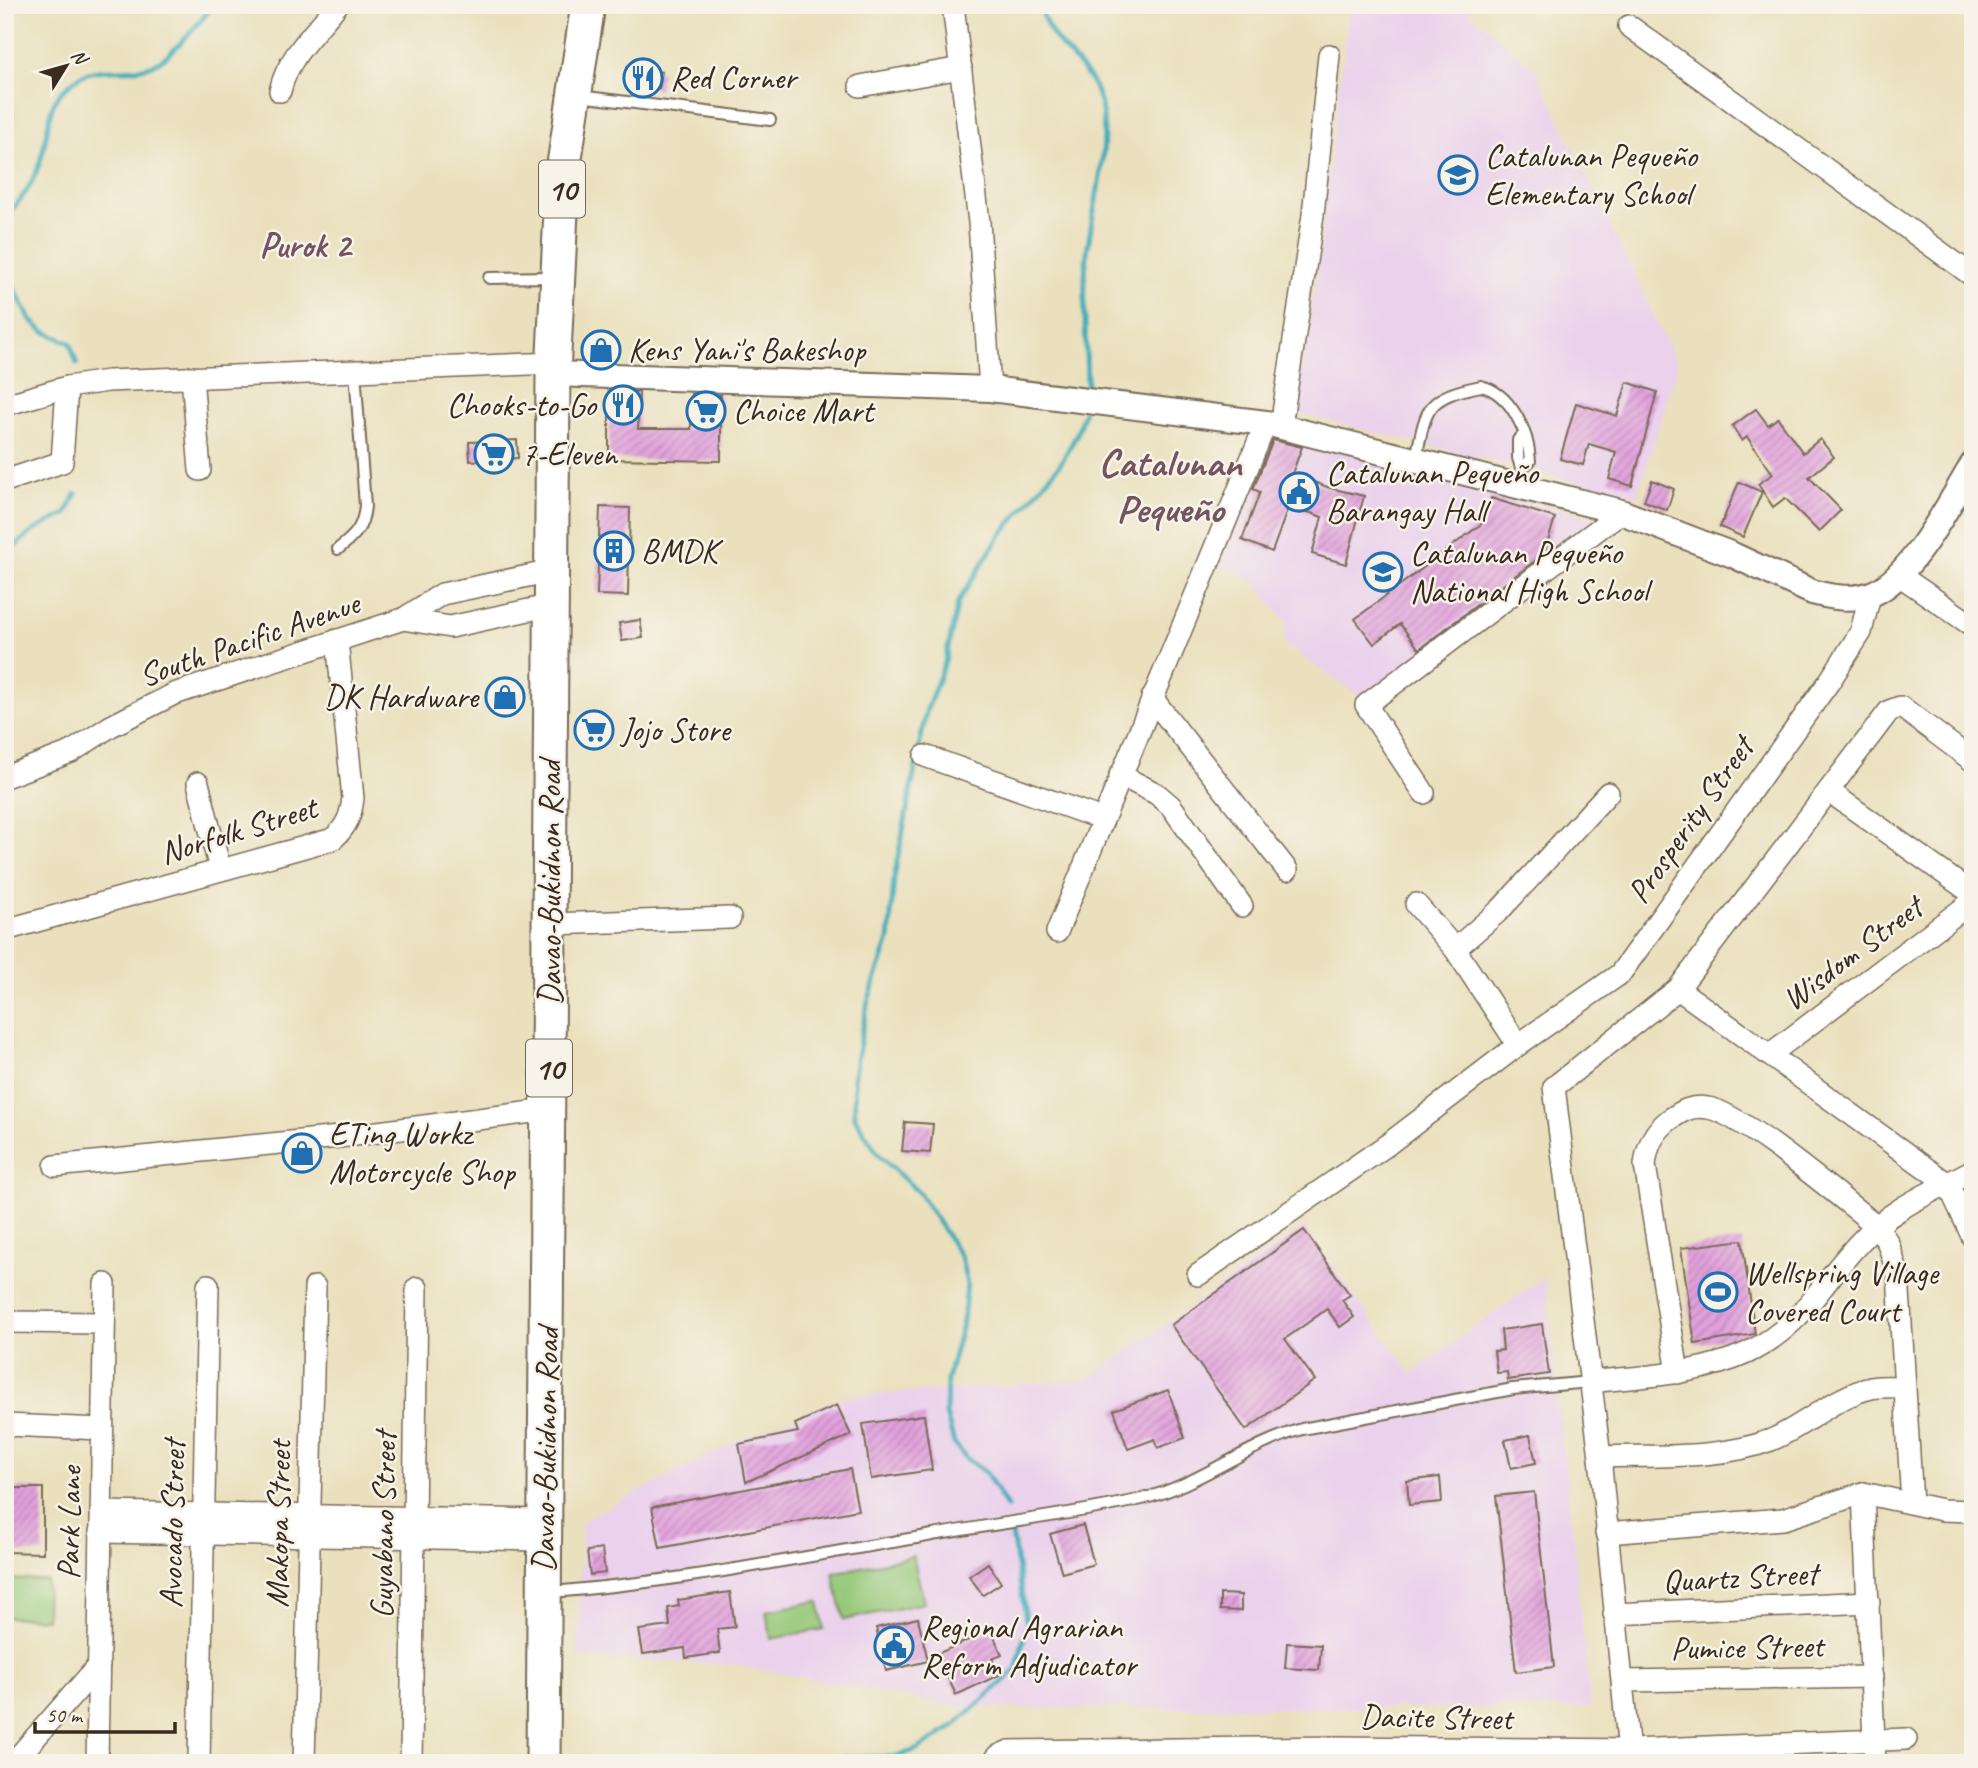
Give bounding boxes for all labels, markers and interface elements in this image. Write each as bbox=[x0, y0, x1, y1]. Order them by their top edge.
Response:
north arrow bbox=[32, 32, 102, 102]
text: N bbox=[66, 44, 94, 71]
restaurant icon: Red Corner bbox=[622, 57, 664, 99]
place label: Red Corner bbox=[670, 57, 799, 99]
place label: Catalunan Pequeño Elementary School bbox=[1485, 135, 1699, 215]
school or university icon: Catalunan Pequeño Elementary School bbox=[1437, 154, 1479, 196]
road number: 10 bbox=[539, 160, 585, 218]
district label: Purok 2 bbox=[260, 223, 354, 268]
shop icon: Kens Yani's Bakeshop bbox=[580, 329, 622, 371]
place label: Kens Yani's Bakeshop bbox=[628, 329, 867, 371]
place label: Chooks-to-Go bbox=[447, 384, 598, 426]
restaurant icon: Chooks-to-Go bbox=[602, 384, 644, 426]
supermarket icon: Choice Mart bbox=[685, 390, 727, 432]
place label: Choice Mart bbox=[733, 390, 876, 432]
supermarket icon: 7-Eleven bbox=[473, 433, 515, 475]
place label: 7-Eleven bbox=[521, 433, 619, 475]
district label: Catalunan Pequeño bbox=[1098, 438, 1243, 534]
place label: Catalunan Pequeño Barangay Hall bbox=[1326, 452, 1540, 532]
public building icon: Catalunan Pequeño Barangay Hall bbox=[1278, 471, 1320, 513]
building icon: BMDK bbox=[593, 530, 635, 572]
place label: BMDK bbox=[641, 530, 724, 572]
place label: Catalunan Pequeño National High School bbox=[1410, 532, 1653, 612]
school or university icon: Catalunan Pequeño National High School bbox=[1362, 551, 1404, 593]
street label: South Pacific Avenue bbox=[133, 581, 367, 696]
place label: DK Hardware bbox=[324, 676, 480, 718]
shop icon: DK Hardware bbox=[484, 676, 526, 718]
supermarket icon: Jojo Store bbox=[573, 709, 615, 751]
place label: Jojo Store bbox=[619, 709, 732, 751]
street label: Prosperity Street bbox=[1617, 725, 1765, 911]
street label: Davao-Bukidnon Road bbox=[529, 756, 571, 1005]
street label: Norfolk Street bbox=[155, 785, 324, 874]
street label: Wisdom Street bbox=[1773, 884, 1934, 1019]
road number: 10 bbox=[526, 1040, 572, 1097]
place label: ETing Workz Motorcycle Shop bbox=[329, 1113, 517, 1193]
shop icon: ETing Workz Motorcycle Shop bbox=[281, 1132, 323, 1174]
place label: Wellspring Village Covered Court bbox=[1745, 1252, 1940, 1332]
sports icon: Wellspring Village Covered Court bbox=[1697, 1271, 1739, 1313]
street label: Davao-Bukidnon Road bbox=[522, 1322, 568, 1573]
street label: Guyabano Street bbox=[360, 1427, 406, 1619]
street label: Avocado Street bbox=[150, 1435, 195, 1608]
street label: Makopa Street bbox=[256, 1437, 301, 1608]
street label: Park Lane bbox=[47, 1464, 91, 1580]
street label: Quartz Street bbox=[1661, 1552, 1823, 1602]
place label: Regional Agrarian Reform Adjudicator bbox=[921, 1606, 1139, 1686]
public building icon: Regional Agrarian Reform Adjudicator bbox=[873, 1625, 915, 1667]
street label: Pumice Street bbox=[1670, 1625, 1827, 1669]
scale bar bbox=[35, 1691, 175, 1735]
street label: Dacite Street bbox=[1360, 1695, 1516, 1739]
text: 50 m bbox=[46, 1702, 84, 1728]

